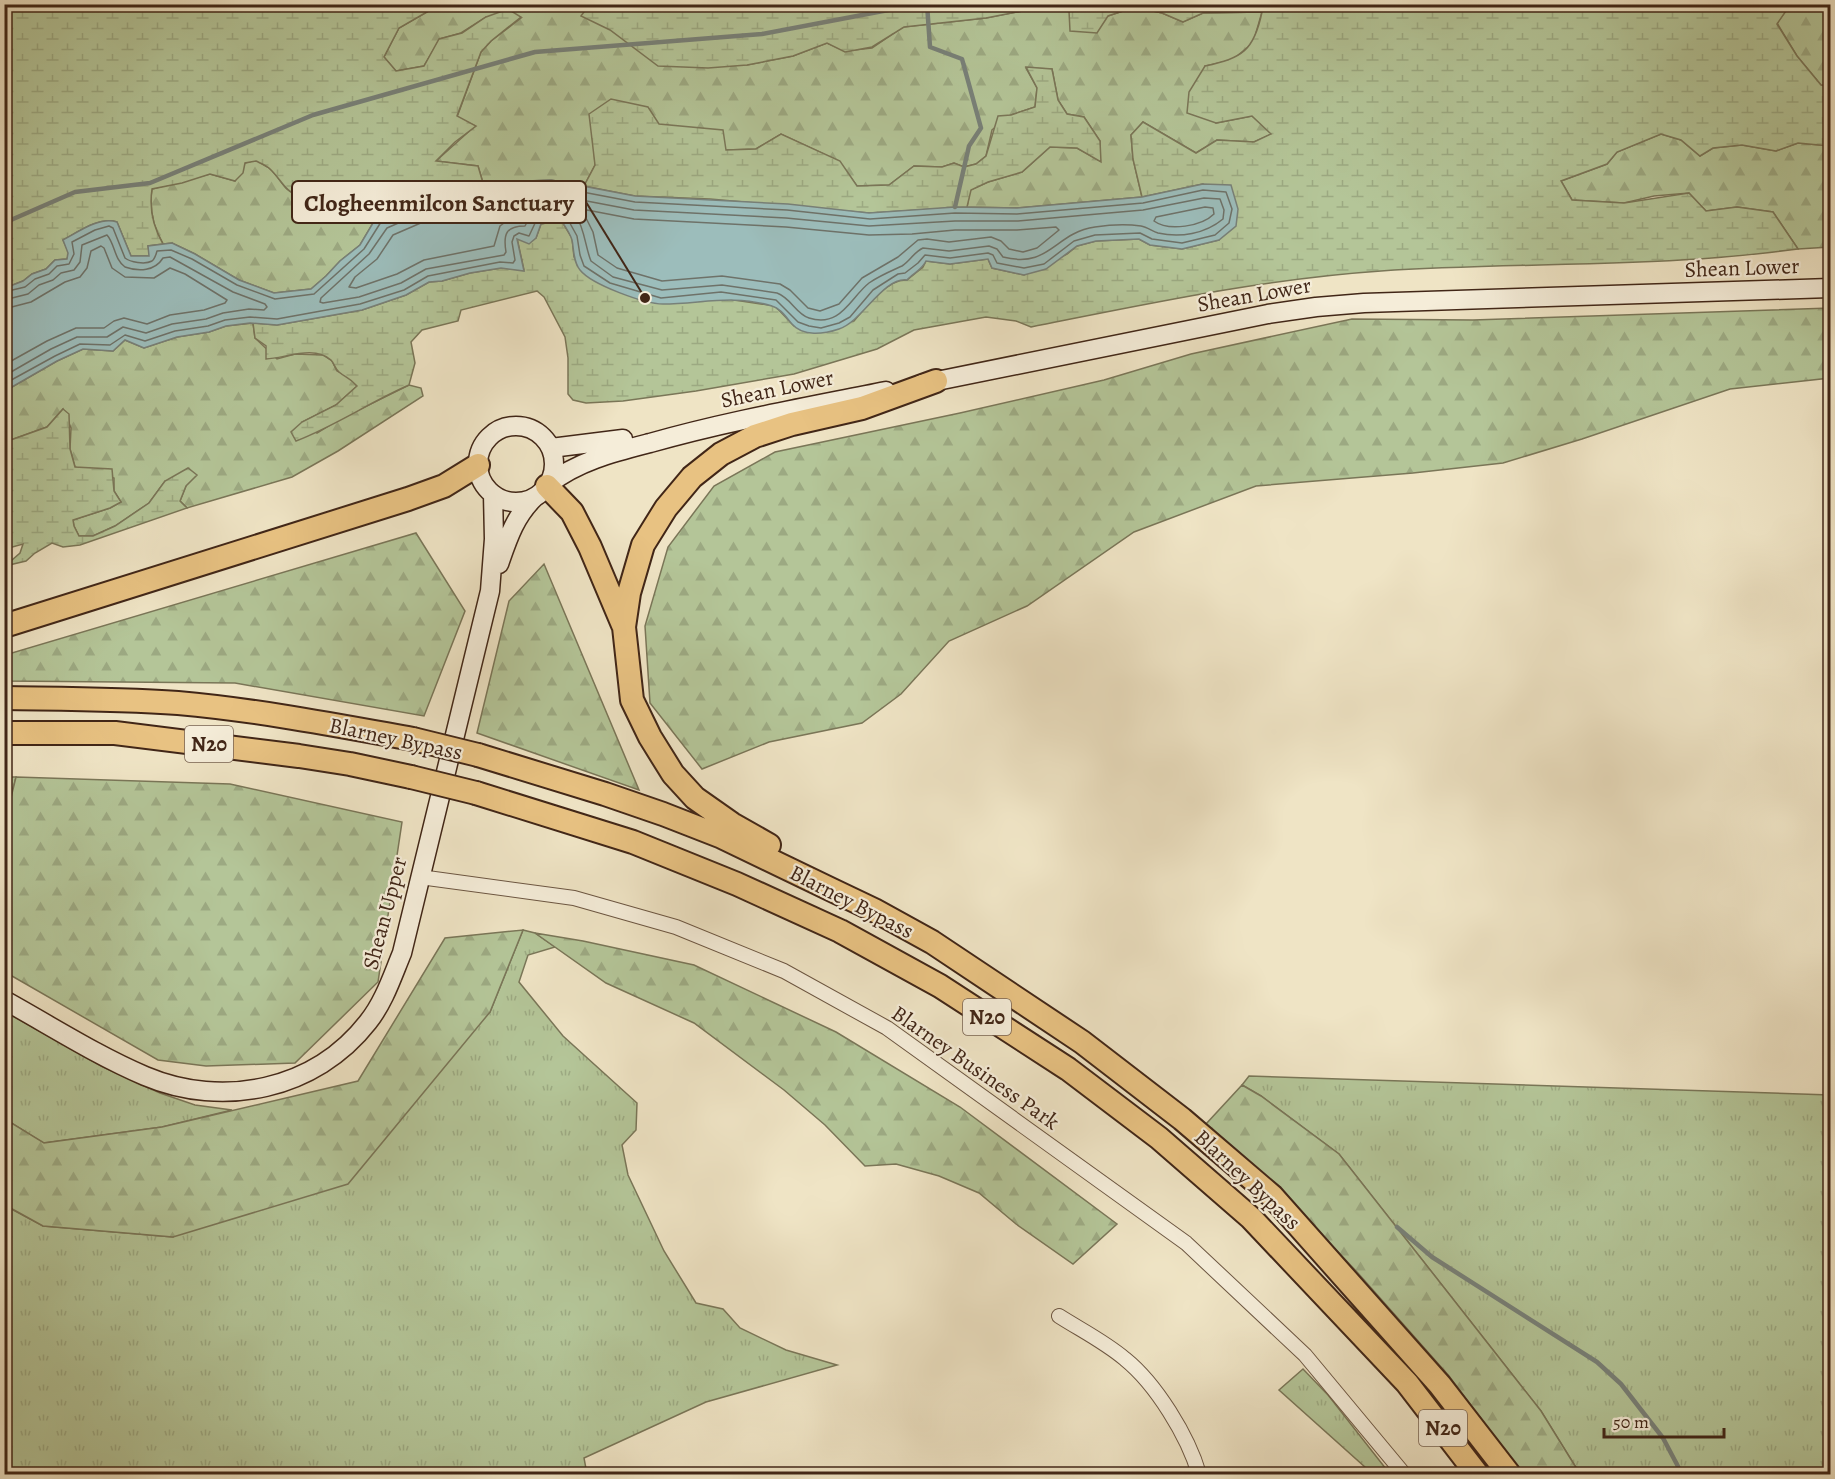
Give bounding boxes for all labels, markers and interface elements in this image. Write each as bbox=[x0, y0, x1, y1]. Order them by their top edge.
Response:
callout: Clogheenmilcon Sanctuary bbox=[292, 181, 586, 223]
text: Clogheenmilcon Sanctuary bbox=[304, 187, 575, 219]
street label: Shean Lower bbox=[1684, 251, 1800, 285]
street label: Shean Lower bbox=[1195, 270, 1313, 320]
street label: Shean Lower bbox=[718, 362, 837, 416]
street label: Blarney Bypass bbox=[326, 710, 465, 768]
road number: N20 bbox=[185, 726, 233, 762]
street label: Shean Upper bbox=[355, 853, 414, 973]
street label: Blarney Bypass bbox=[784, 858, 919, 946]
street label: Blarney Business Park bbox=[885, 999, 1065, 1137]
road number: N20 bbox=[963, 999, 1011, 1035]
street label: Blarney Bypass bbox=[1188, 1123, 1307, 1237]
scale bar bbox=[1604, 1401, 1724, 1439]
road number: N20 bbox=[1419, 1410, 1467, 1446]
text: 50 m bbox=[1613, 1410, 1649, 1434]

